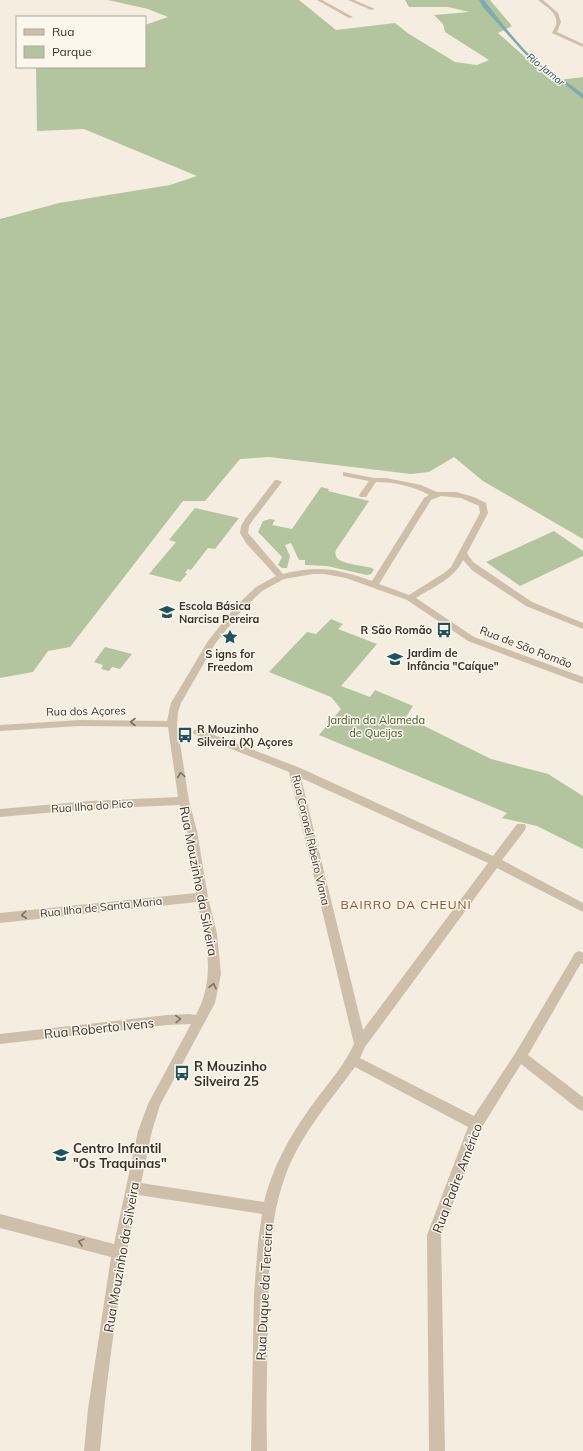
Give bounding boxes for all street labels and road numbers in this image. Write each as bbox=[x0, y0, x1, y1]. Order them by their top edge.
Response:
street label: Rua de São Romão bbox=[478, 623, 574, 671]
street label: Rua dos Açores bbox=[46, 703, 126, 719]
street label: Rua Coronel Ribeiro Viana bbox=[289, 773, 333, 907]
street label: Rua Ilha do Pico bbox=[51, 796, 133, 816]
street label: Rua Mouzinho da Silveira bbox=[177, 805, 221, 957]
street label: Rua Ilha de Santa Maria bbox=[39, 894, 163, 920]
street label: Rua Roberto Ivens bbox=[43, 1014, 155, 1042]
street label: Rua Padre Américo bbox=[429, 1121, 485, 1235]
street label: Rua Mouzinho da Silveira bbox=[100, 1181, 142, 1333]
street label: Rua Duque da Terceira bbox=[252, 1223, 276, 1361]

